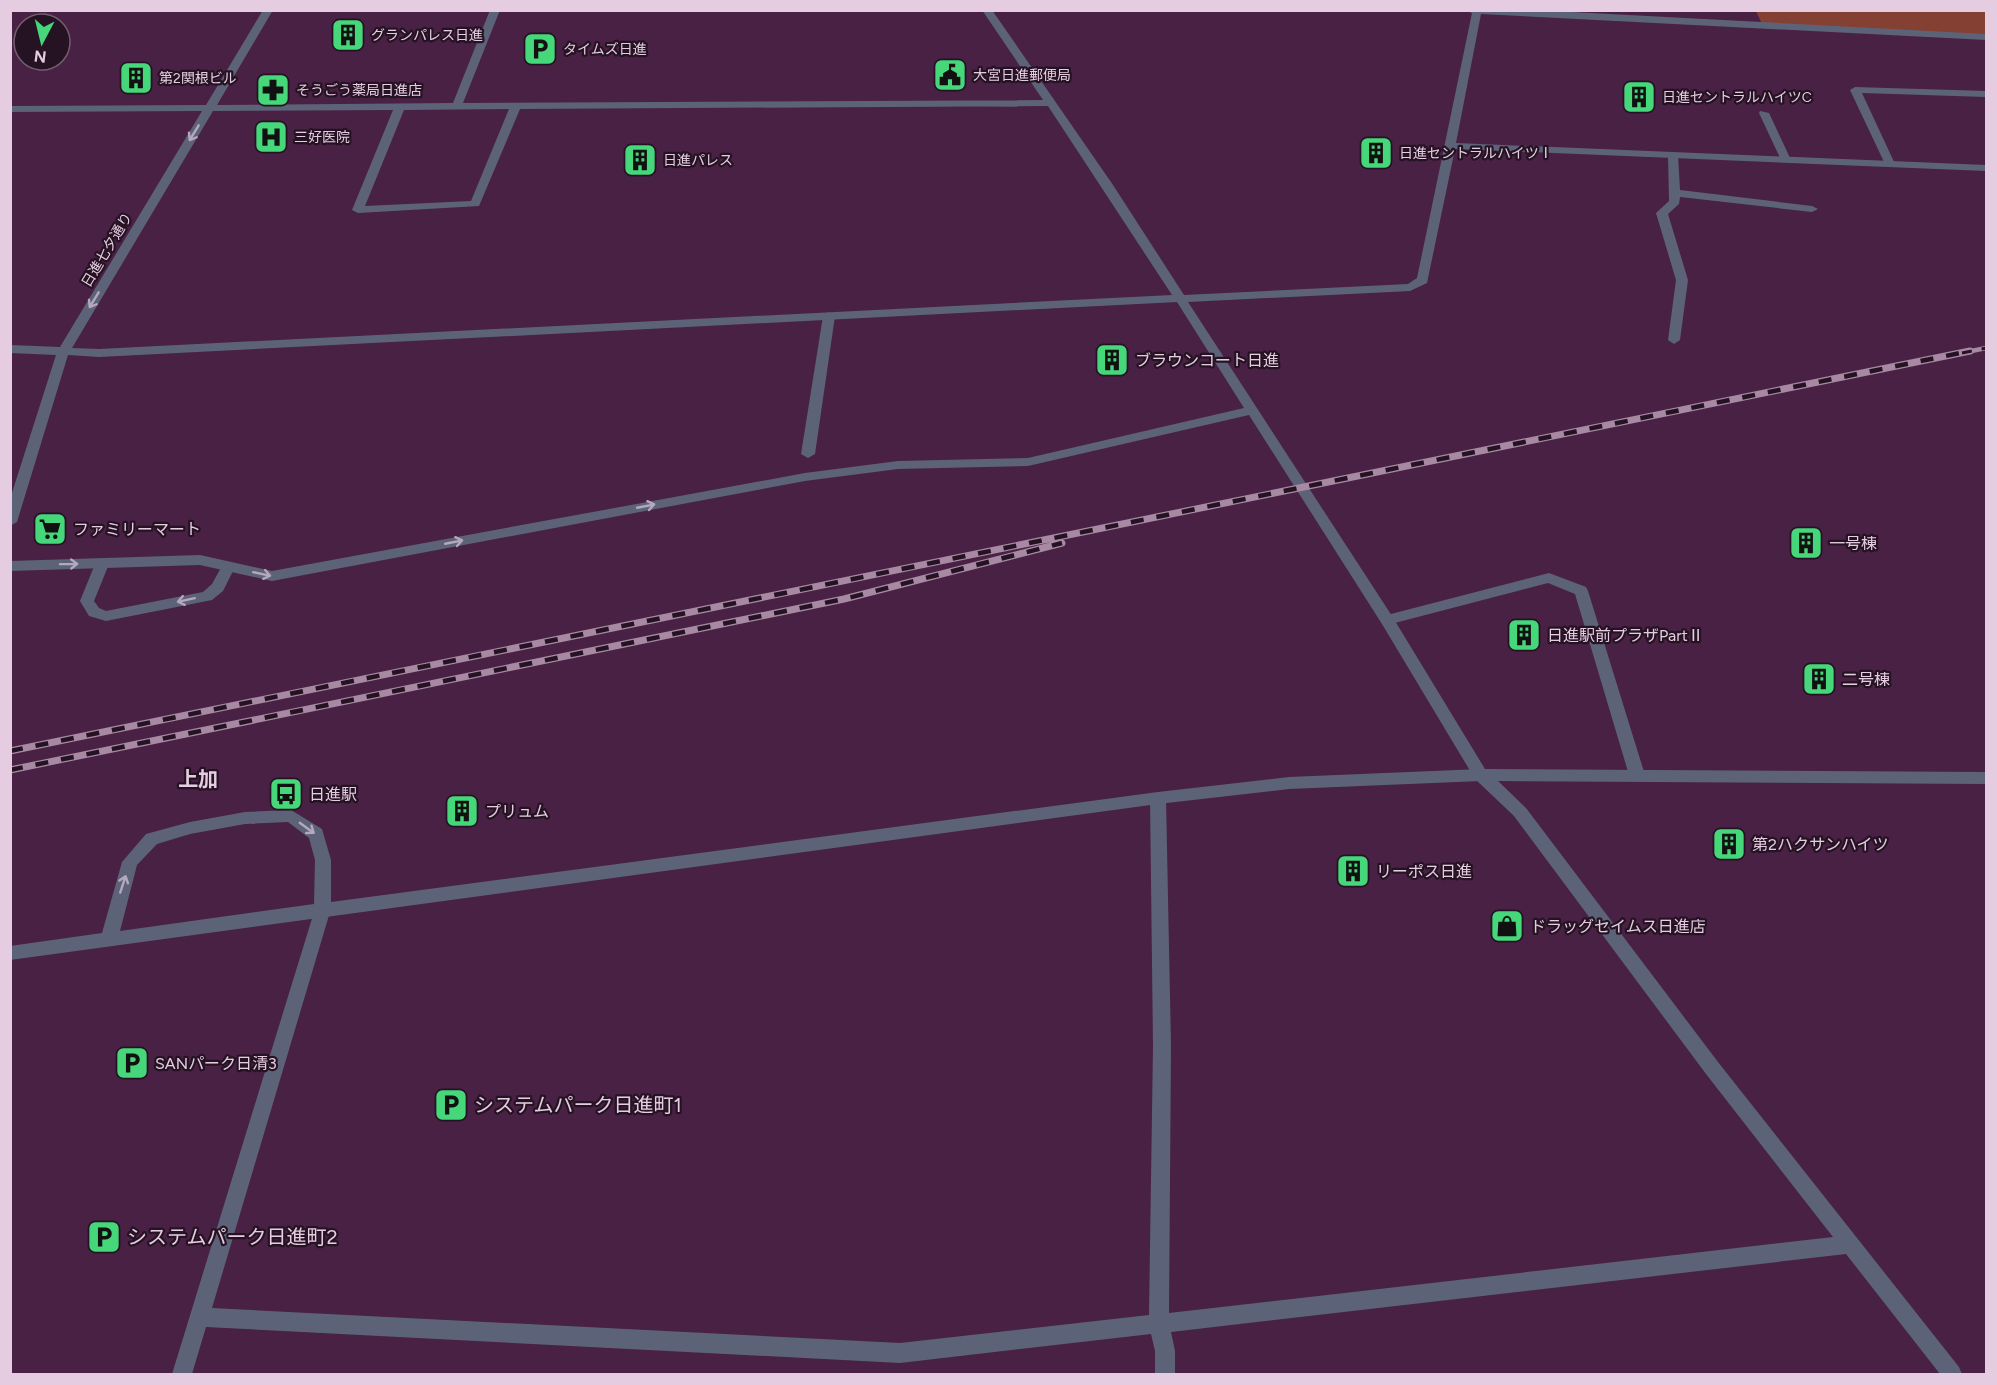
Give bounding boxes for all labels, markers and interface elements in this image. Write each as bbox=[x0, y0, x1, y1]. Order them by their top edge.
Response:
north arrow bbox=[12, 12, 72, 72]
building icon: グランパレス日進 bbox=[330, 17, 366, 53]
place label: グランパレス日進 bbox=[371, 27, 483, 44]
parking icon: タイムズ日進 bbox=[522, 31, 558, 67]
place label: タイムズ日進 bbox=[563, 41, 647, 58]
text: N bbox=[33, 46, 48, 67]
public building icon: 大宮日進郵便局 bbox=[932, 57, 968, 93]
building icon: 第2関根ビル bbox=[118, 60, 154, 96]
place label: 大宮日進郵便局 bbox=[973, 67, 1071, 84]
place label: 第2関根ビル bbox=[159, 70, 237, 87]
pharmacy icon: そうごう薬局日進店 bbox=[255, 72, 291, 108]
building icon: 日進セントラルハイツC bbox=[1621, 79, 1657, 115]
place label: そうごう薬局日進店 bbox=[296, 82, 422, 99]
place label: 日進セントラルハイツC bbox=[1662, 89, 1812, 106]
hospital icon: 三好医院 bbox=[253, 119, 289, 155]
one-way arrow bbox=[188, 124, 200, 141]
place label: 三好医院 bbox=[294, 129, 350, 146]
building icon: 日進セントラルハイツⅠ bbox=[1358, 135, 1394, 171]
building icon: 日進パレス bbox=[622, 142, 658, 178]
place label: 日進セントラルハイツⅠ bbox=[1399, 145, 1553, 162]
place label: 日進パレス bbox=[663, 152, 733, 169]
street label: 日進七夕通り bbox=[78, 210, 136, 290]
one-way arrow bbox=[88, 291, 100, 308]
building icon: ブラウンコート日進 bbox=[1094, 342, 1130, 378]
place label: ブラウンコート日進 bbox=[1135, 351, 1279, 370]
one-way arrow bbox=[635, 500, 655, 511]
supermarket icon: ファミリーマート bbox=[32, 511, 68, 547]
place label: ファミリーマート bbox=[73, 520, 201, 539]
building icon: 一号棟 bbox=[1788, 525, 1824, 561]
place label: 一号棟 bbox=[1829, 534, 1877, 553]
one-way arrow bbox=[444, 536, 463, 547]
one-way arrow bbox=[58, 558, 78, 570]
one-way arrow bbox=[252, 569, 272, 580]
one-way arrow bbox=[177, 595, 196, 606]
building icon: 日進駅前プラザPartⅡ bbox=[1506, 617, 1542, 653]
place label: 日進駅前プラザPartⅡ bbox=[1547, 626, 1704, 645]
building icon: 二号棟 bbox=[1801, 661, 1837, 697]
place label: 二号棟 bbox=[1842, 670, 1890, 689]
district label: 上加 bbox=[178, 767, 218, 791]
bus stop icon: 日進駅 bbox=[268, 776, 304, 812]
place label: 日進駅 bbox=[309, 785, 357, 804]
building icon: プリュム bbox=[444, 793, 480, 829]
place label: プリュム bbox=[485, 802, 549, 821]
one-way arrow bbox=[299, 822, 315, 834]
building icon: 第2ハクサンハイツ bbox=[1711, 826, 1747, 862]
place label: 第2ハクサンハイツ bbox=[1752, 835, 1889, 854]
building icon: リーポス日進 bbox=[1335, 853, 1371, 889]
place label: リーポス日進 bbox=[1376, 862, 1472, 881]
one-way arrow bbox=[119, 875, 130, 894]
shop icon: ドラッグセイムス日進店 bbox=[1489, 908, 1525, 944]
place label: ドラッグセイムス日進店 bbox=[1530, 917, 1706, 936]
parking icon: SANパーク日清3 bbox=[114, 1045, 150, 1081]
place label: SANパーク日清3 bbox=[155, 1054, 277, 1073]
parking icon: システムパーク日進町1 bbox=[433, 1087, 469, 1123]
place label: システムパーク日進町1 bbox=[474, 1093, 682, 1117]
parking icon: システムパーク日進町2 bbox=[86, 1219, 122, 1255]
place label: システムパーク日進町2 bbox=[127, 1225, 338, 1249]

